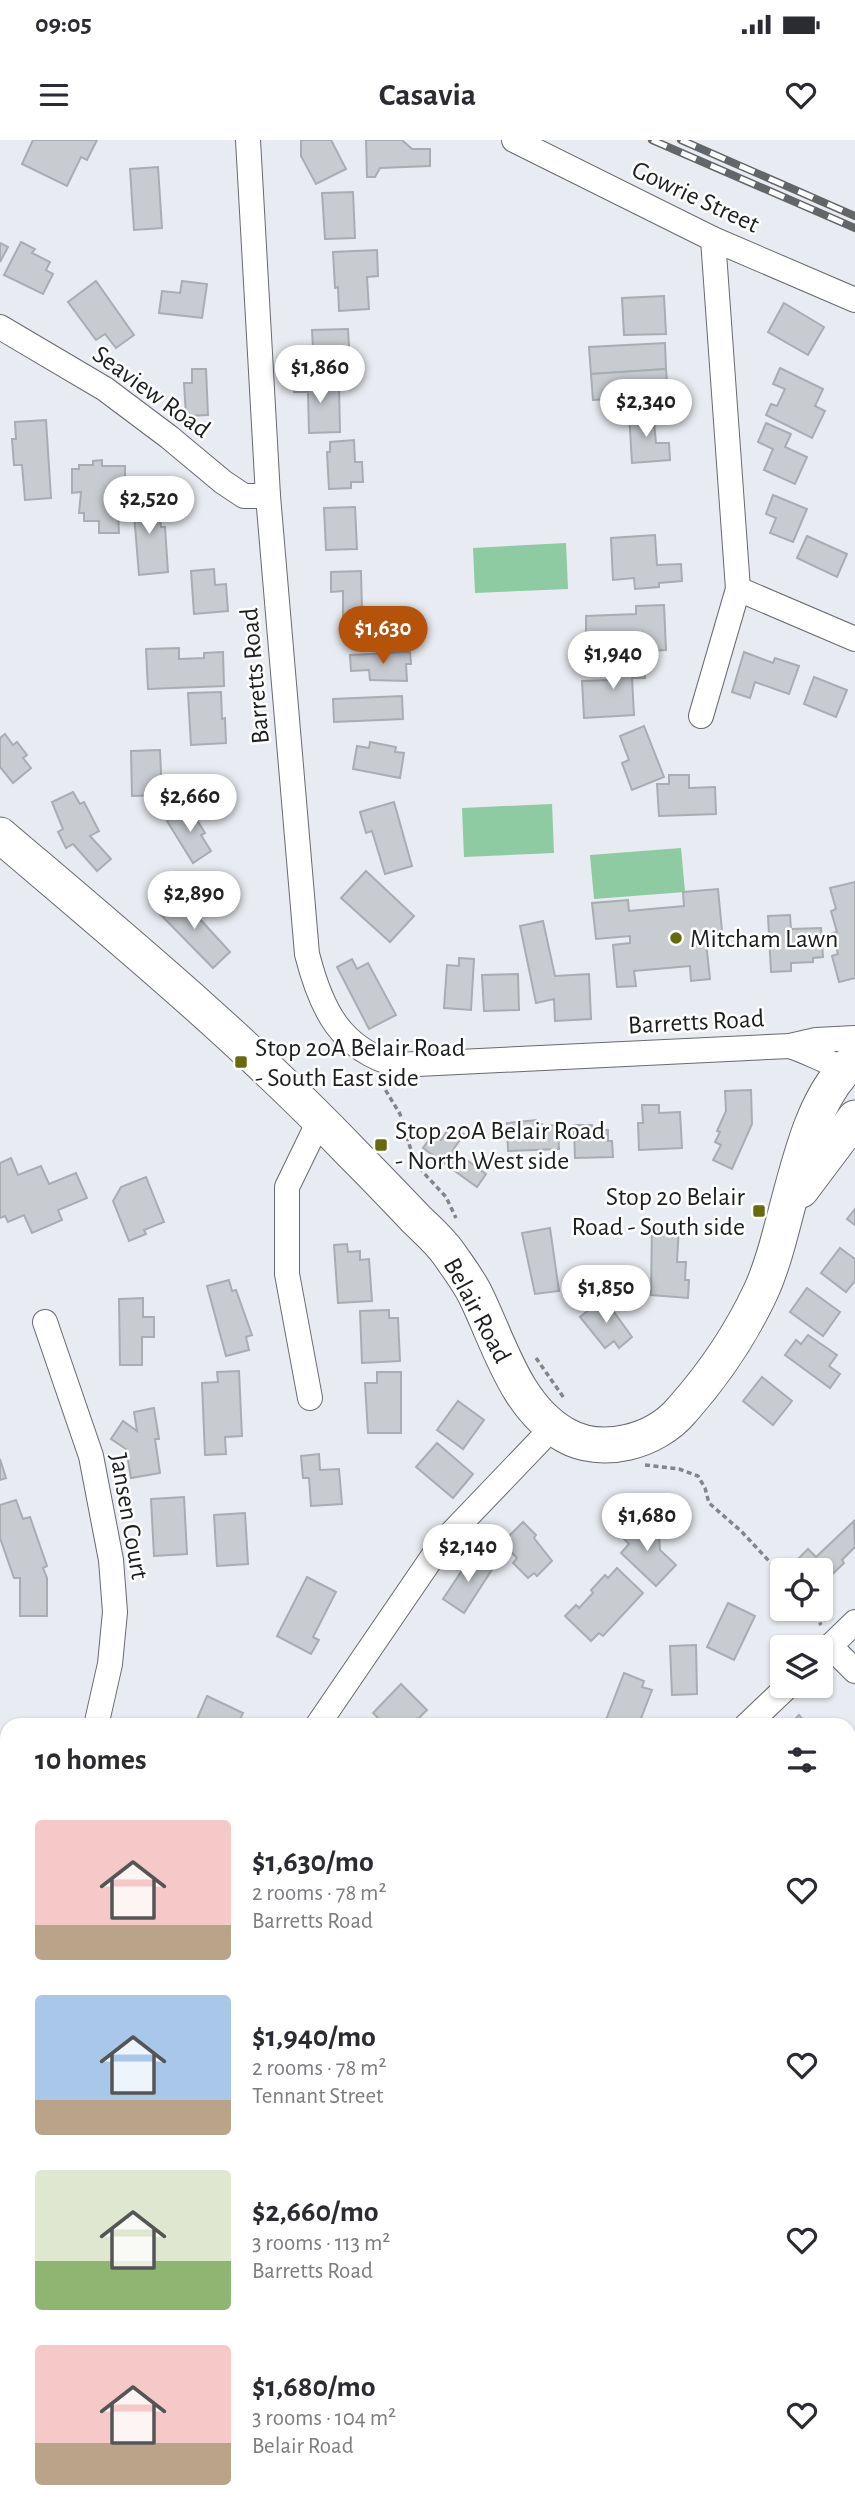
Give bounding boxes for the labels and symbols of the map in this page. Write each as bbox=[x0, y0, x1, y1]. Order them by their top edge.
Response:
street label: Gowrie Street bbox=[628, 156, 763, 238]
street label: Seaview Road bbox=[88, 341, 215, 443]
pin: $1,860 bbox=[263, 345, 377, 405]
pin: $2,340 bbox=[589, 380, 703, 439]
pin: $2,520 bbox=[92, 476, 206, 536]
pin: $1,630 bbox=[326, 606, 440, 666]
street label: Barretts Road bbox=[236, 607, 274, 745]
pin: $1,940 bbox=[556, 631, 670, 691]
pin: $2,660 bbox=[133, 774, 247, 834]
pin: $2,890 bbox=[137, 872, 251, 931]
place label: Mitcham Lawn bbox=[690, 926, 839, 952]
marker: Mitcham Lawn bbox=[668, 930, 684, 946]
street label: Barretts Road bbox=[627, 1005, 765, 1039]
place label: Stop 20A Belair Road - South East side bbox=[255, 1035, 465, 1091]
marker: Stop 20A Belair Road - South East side bbox=[233, 1054, 249, 1070]
place label: Stop 20A Belair Road - North West side bbox=[395, 1118, 605, 1174]
marker: Stop 20A Belair Road - North West side bbox=[373, 1137, 389, 1153]
place label: Stop 20 Belair Road - South side bbox=[571, 1184, 746, 1240]
marker: Stop 20 Belair Road - South side bbox=[751, 1203, 767, 1219]
street label: Belair Road bbox=[439, 1254, 516, 1367]
pin: $1,850 bbox=[549, 1266, 663, 1325]
street label: Jansen Court bbox=[105, 1451, 153, 1581]
pin: $1,680 bbox=[590, 1494, 704, 1553]
pin: $2,140 bbox=[411, 1524, 525, 1584]

